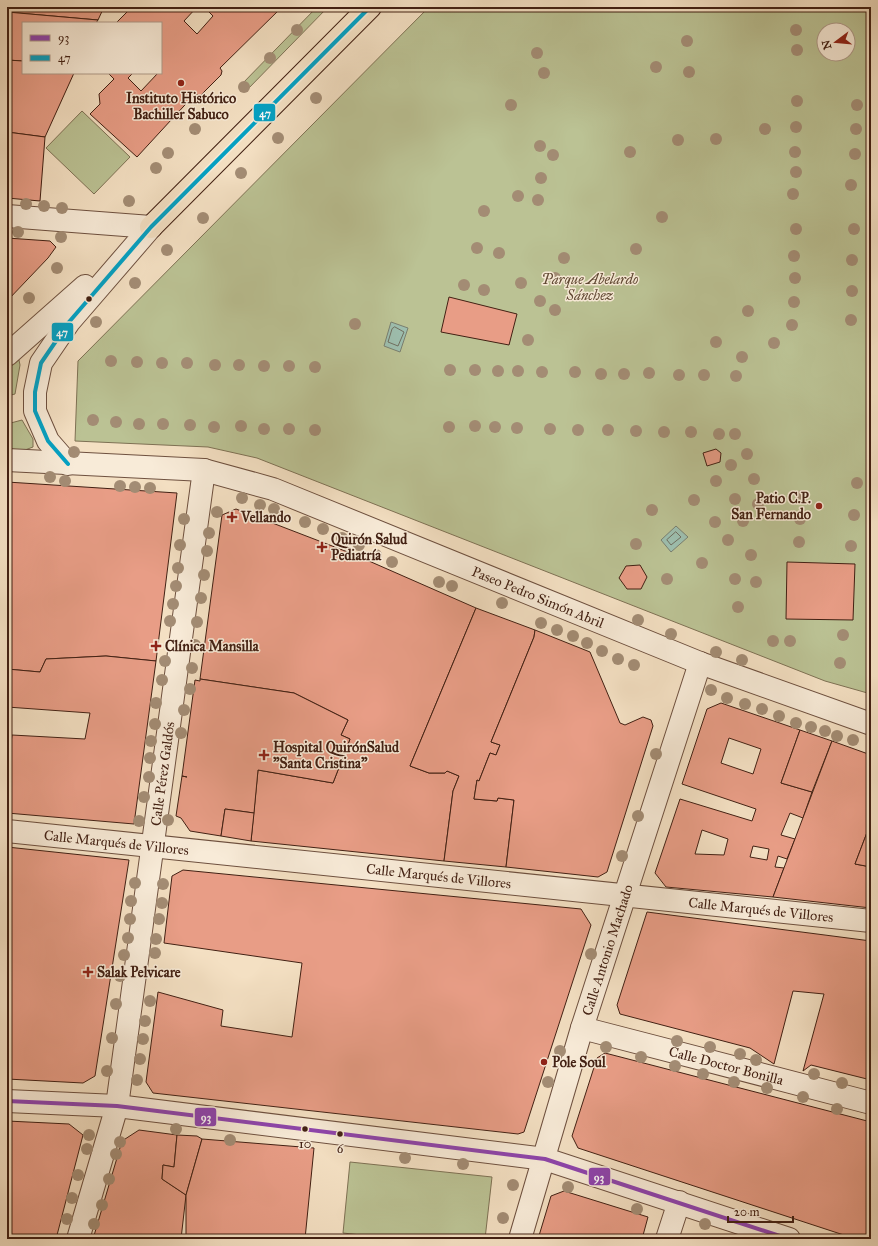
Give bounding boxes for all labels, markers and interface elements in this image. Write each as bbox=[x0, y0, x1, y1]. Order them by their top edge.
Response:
legend bbox=[22, 22, 162, 74]
north arrow bbox=[816, 22, 856, 62]
text: 93 bbox=[58, 31, 69, 45]
text: N bbox=[819, 38, 834, 51]
text: 47 bbox=[58, 51, 71, 65]
marker: Instituto Histórico Bachiller Sabuco bbox=[176, 78, 186, 88]
place label: Instituto Histórico Bachiller Sabuco bbox=[126, 90, 236, 123]
line badge: 47 bbox=[253, 103, 276, 122]
text: 47 bbox=[259, 107, 271, 121]
park label: Parque Abelardo Sánchez bbox=[542, 271, 638, 304]
unlabelled marker bbox=[84, 294, 94, 304]
line badge: 47 bbox=[51, 322, 74, 342]
text: 47 bbox=[56, 326, 68, 340]
place label: Patio C.P. San Fernando bbox=[731, 490, 811, 523]
marker: Patio C.P. San Fernando bbox=[814, 501, 824, 511]
place label: Vellando bbox=[240, 509, 291, 526]
marker: Vellando bbox=[226, 511, 238, 523]
place label: Quirón Salud Pediatría bbox=[331, 531, 408, 564]
marker: Quirón Salud Pediatría bbox=[316, 541, 328, 553]
street label: Paseo Pedro Simón Abril bbox=[469, 563, 607, 632]
place label: Clínica Mansilla bbox=[165, 638, 260, 655]
marker: Clínica Mansilla bbox=[150, 640, 162, 652]
street label: Calle Pérez Galdós bbox=[147, 721, 178, 827]
place label: Hospital QuirónSalud "Santa Cristina" bbox=[273, 739, 400, 772]
marker: Hospital QuirónSalud "Santa Cristina" bbox=[258, 749, 270, 761]
street label: Calle Marqués de Villores bbox=[43, 827, 190, 859]
street label: Calle Marqués de Villores bbox=[365, 860, 512, 892]
street label: Calle Antonio Machado bbox=[579, 882, 637, 1018]
street label: Calle Marqués de Villores bbox=[687, 894, 834, 926]
place label: Salak Pelvicare bbox=[97, 964, 181, 981]
marker: Salak Pelvicare bbox=[82, 966, 94, 978]
street label: Calle Doctor Bonilla bbox=[667, 1043, 785, 1089]
place label: Pole Soul bbox=[552, 1054, 607, 1071]
marker: Pole Soul bbox=[539, 1057, 549, 1067]
line badge: 93 bbox=[194, 1107, 217, 1127]
text: 93 bbox=[201, 1111, 211, 1125]
marker: 10 bbox=[300, 1124, 310, 1134]
marker: 6 bbox=[335, 1129, 345, 1139]
place label: 10 bbox=[299, 1136, 311, 1152]
place label: 6 bbox=[337, 1141, 344, 1157]
line badge: 93 bbox=[588, 1167, 611, 1186]
text: 93 bbox=[594, 1171, 604, 1185]
scale bar bbox=[728, 1198, 793, 1224]
text: 20 m bbox=[734, 1205, 760, 1219]

